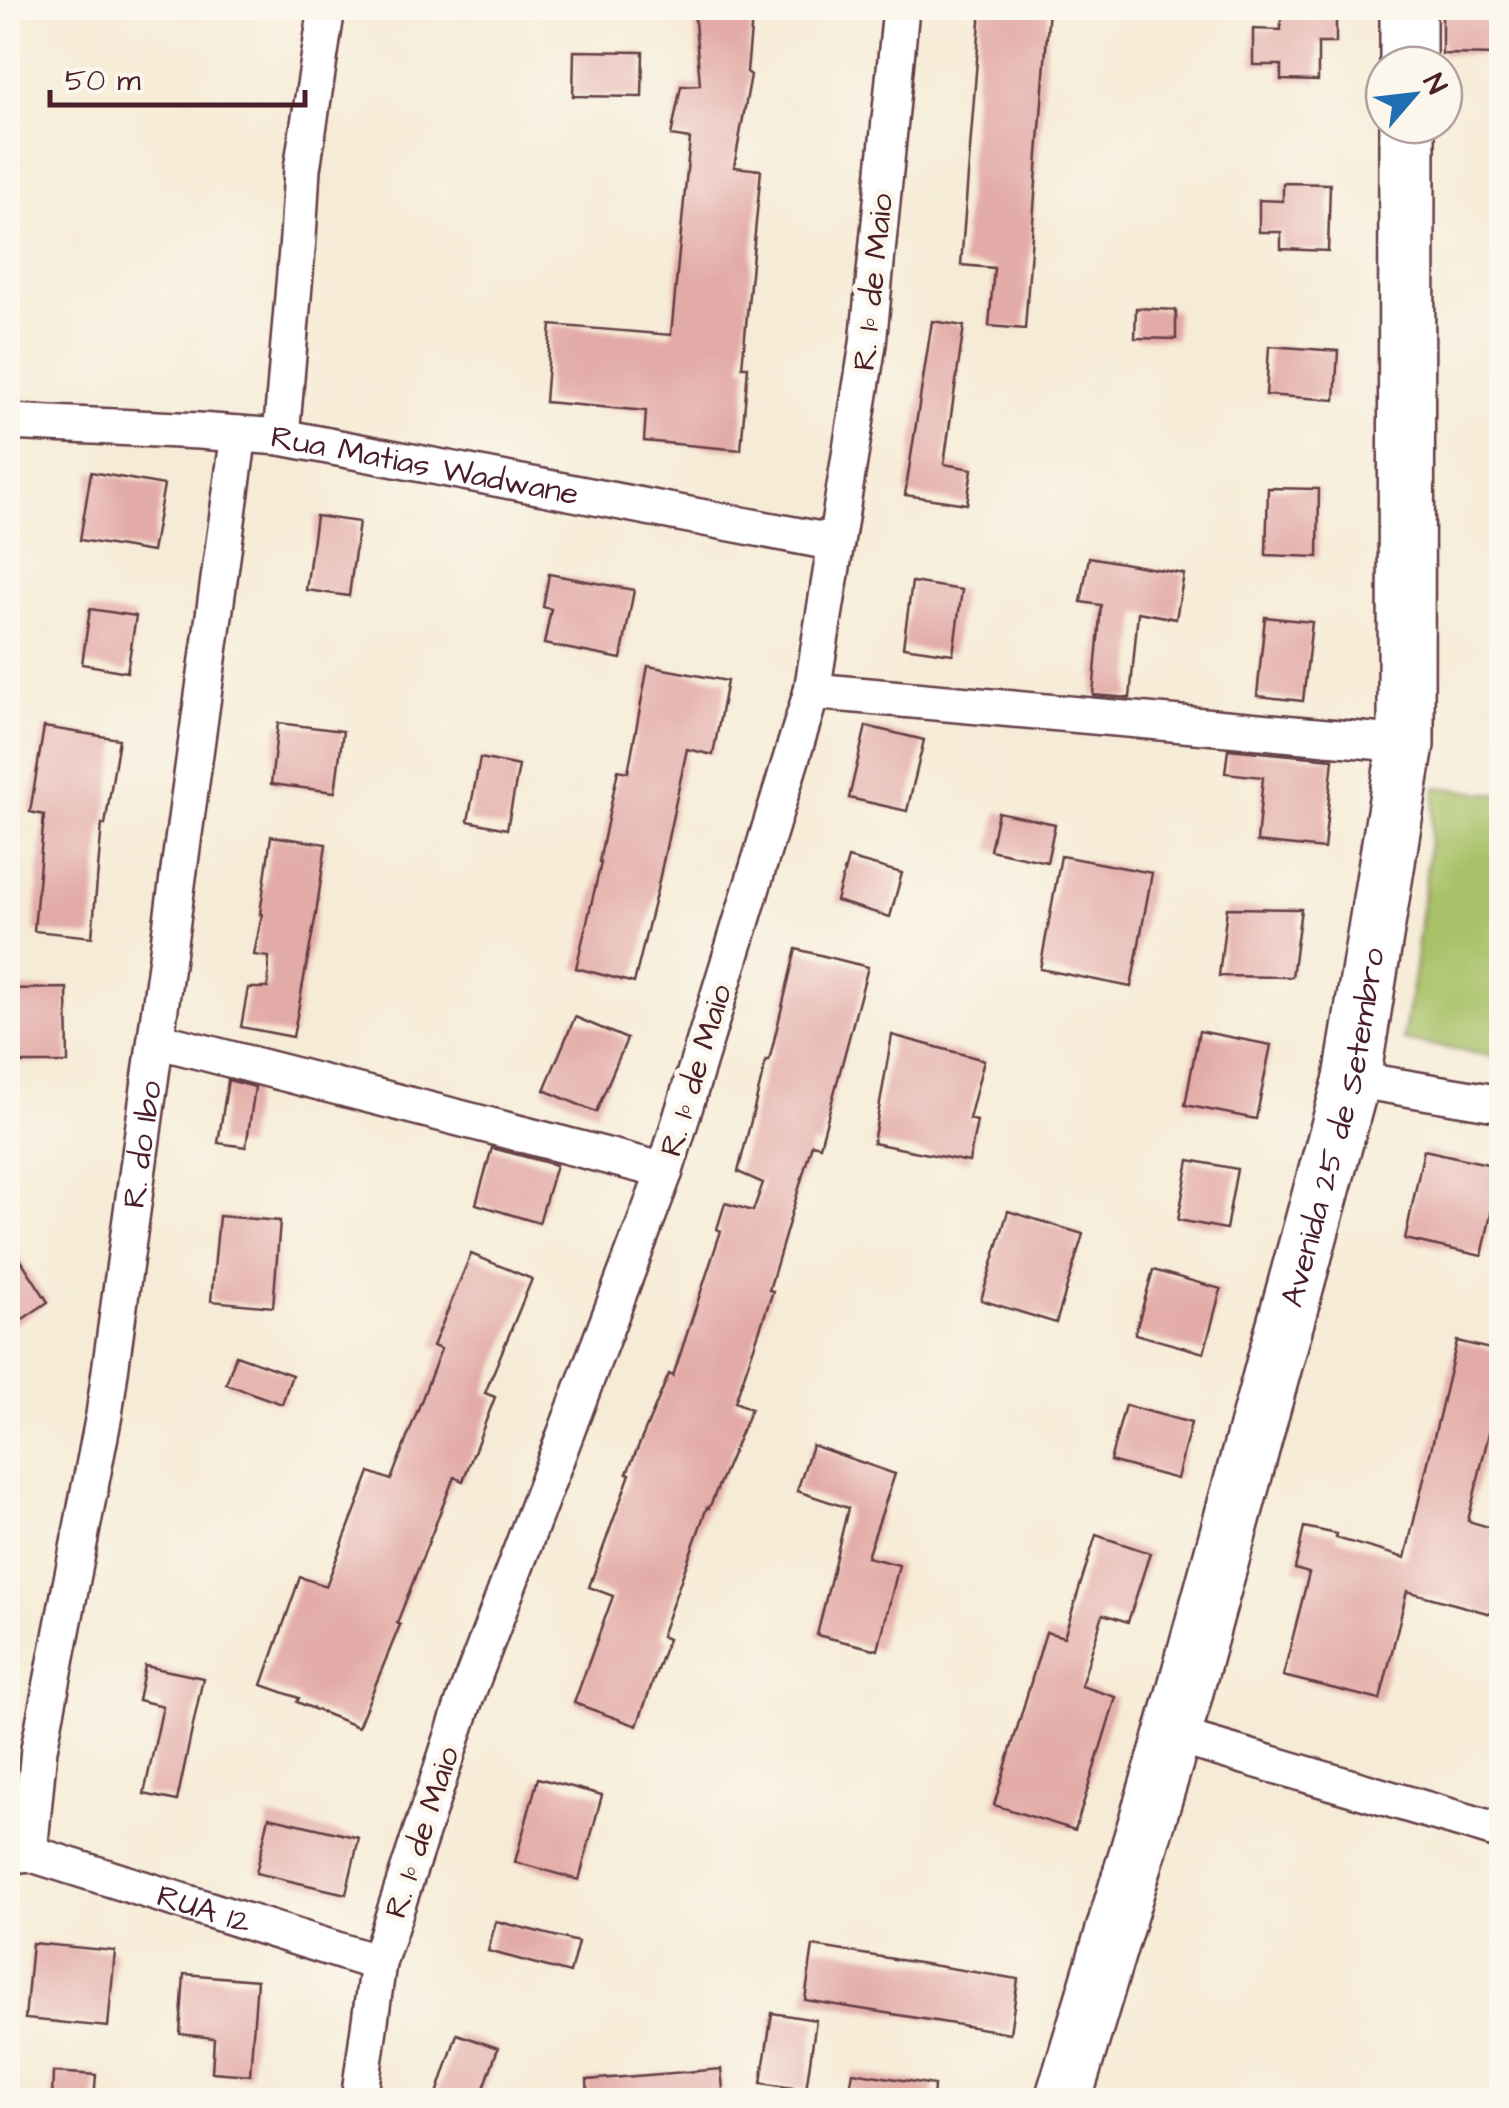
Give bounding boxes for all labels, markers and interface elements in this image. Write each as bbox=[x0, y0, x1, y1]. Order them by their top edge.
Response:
scale bar bbox=[50, 45, 305, 107]
north arrow bbox=[1364, 45, 1464, 145]
text: 50 m bbox=[65, 60, 141, 102]
text: N bbox=[1413, 67, 1456, 101]
street label: R. 1º de Maio bbox=[842, 191, 905, 373]
street label: Rua Matias Wadwane bbox=[267, 415, 582, 517]
street label: Avenida 25 de Setembro bbox=[1270, 945, 1397, 1312]
street label: R. 1º de Maio bbox=[649, 979, 744, 1162]
street label: R. do Ibo bbox=[112, 1078, 174, 1211]
street label: R. 1º de Maio bbox=[374, 1741, 471, 1924]
street label: RUA 12 bbox=[151, 1874, 257, 1946]

